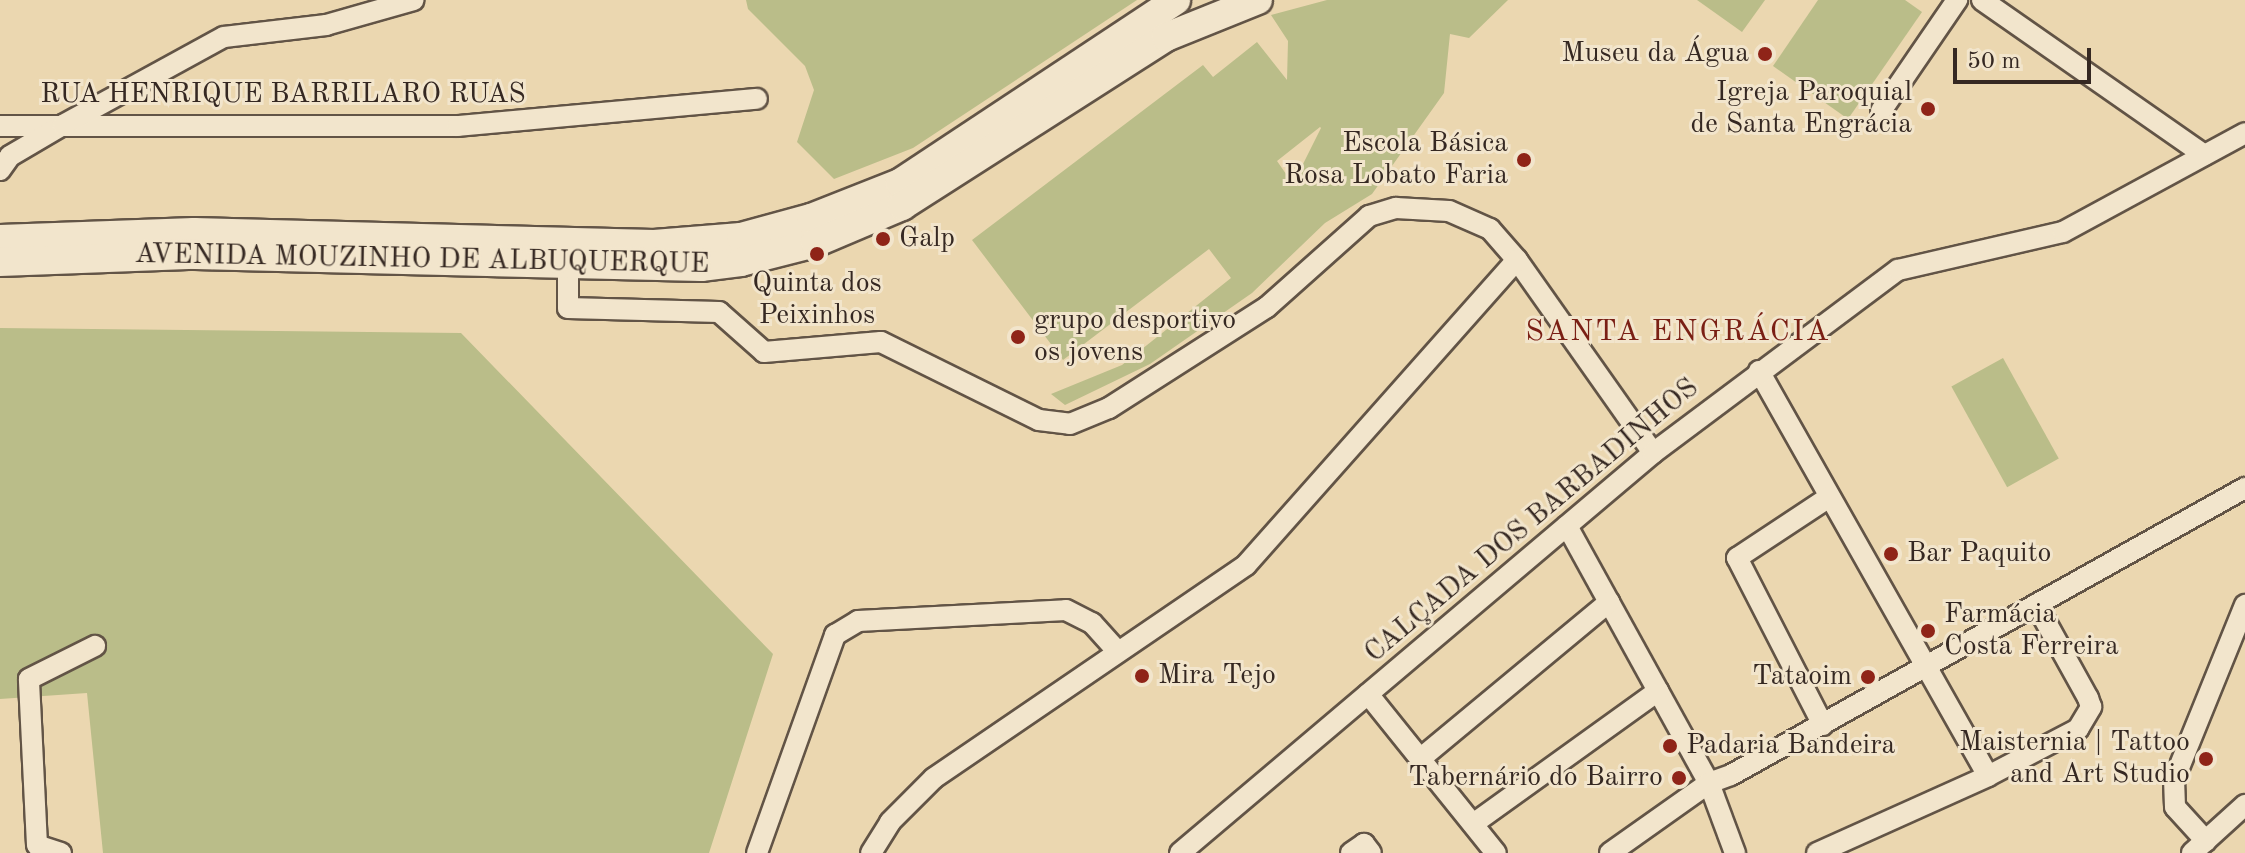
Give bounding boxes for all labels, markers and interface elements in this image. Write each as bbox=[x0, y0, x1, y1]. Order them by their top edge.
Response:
scale bar bbox=[1957, 32, 2095, 82]
place label: Museu da Água bbox=[1561, 37, 1749, 71]
marker: Museu da Água bbox=[1756, 45, 1774, 63]
text: 50 m bbox=[1967, 50, 2021, 74]
place label: Igreja Paroquial de Santa Engrácia bbox=[1690, 76, 1912, 142]
street label: RUA HENRIQUE BARRILARO RUAS bbox=[40, 78, 526, 112]
marker: Igreja Paroquial de Santa Engrácia bbox=[1919, 100, 1937, 118]
place label: Escola Básica Rosa Lobato Faria bbox=[1284, 127, 1508, 193]
marker: Escola Básica Rosa Lobato Faria bbox=[1515, 151, 1533, 169]
place label: Galp bbox=[899, 222, 955, 256]
marker: Galp bbox=[874, 230, 892, 248]
street label: AVENIDA MOUZINHO DE ALBUQUERQUE bbox=[134, 238, 710, 282]
marker: Quinta dos Peixinhos bbox=[808, 245, 826, 263]
place label: Quinta dos Peixinhos bbox=[752, 267, 882, 333]
place label: grupo desportivo os jovens bbox=[1034, 304, 1236, 370]
district label: SANTA ENGRÁCIA bbox=[1525, 314, 1831, 350]
marker: grupo desportivo os jovens bbox=[1009, 328, 1027, 346]
street label: CALÇADA DOS BARBADINHOS bbox=[1359, 372, 1705, 670]
place label: Bar Paquito bbox=[1907, 537, 2051, 571]
marker: Bar Paquito bbox=[1882, 545, 1900, 563]
place label: Farmácia Costa Ferreira bbox=[1944, 598, 2119, 664]
marker: Farmácia Costa Ferreira bbox=[1919, 622, 1937, 640]
place label: Mira Tejo bbox=[1158, 659, 1276, 693]
place label: Tataoim bbox=[1752, 660, 1852, 694]
marker: Mira Tejo bbox=[1133, 667, 1151, 685]
marker: Tataoim bbox=[1859, 668, 1877, 686]
place label: Maisternia | Tattoo and Art Studio bbox=[1959, 726, 2190, 792]
place label: Padaria Bandeira bbox=[1686, 729, 1895, 763]
marker: Padaria Bandeira bbox=[1661, 737, 1679, 755]
marker: Maisternia | Tattoo and Art Studio bbox=[2197, 750, 2215, 768]
place label: Tabernário do Bairro bbox=[1408, 761, 1663, 795]
marker: Tabernário do Bairro bbox=[1670, 769, 1688, 787]

